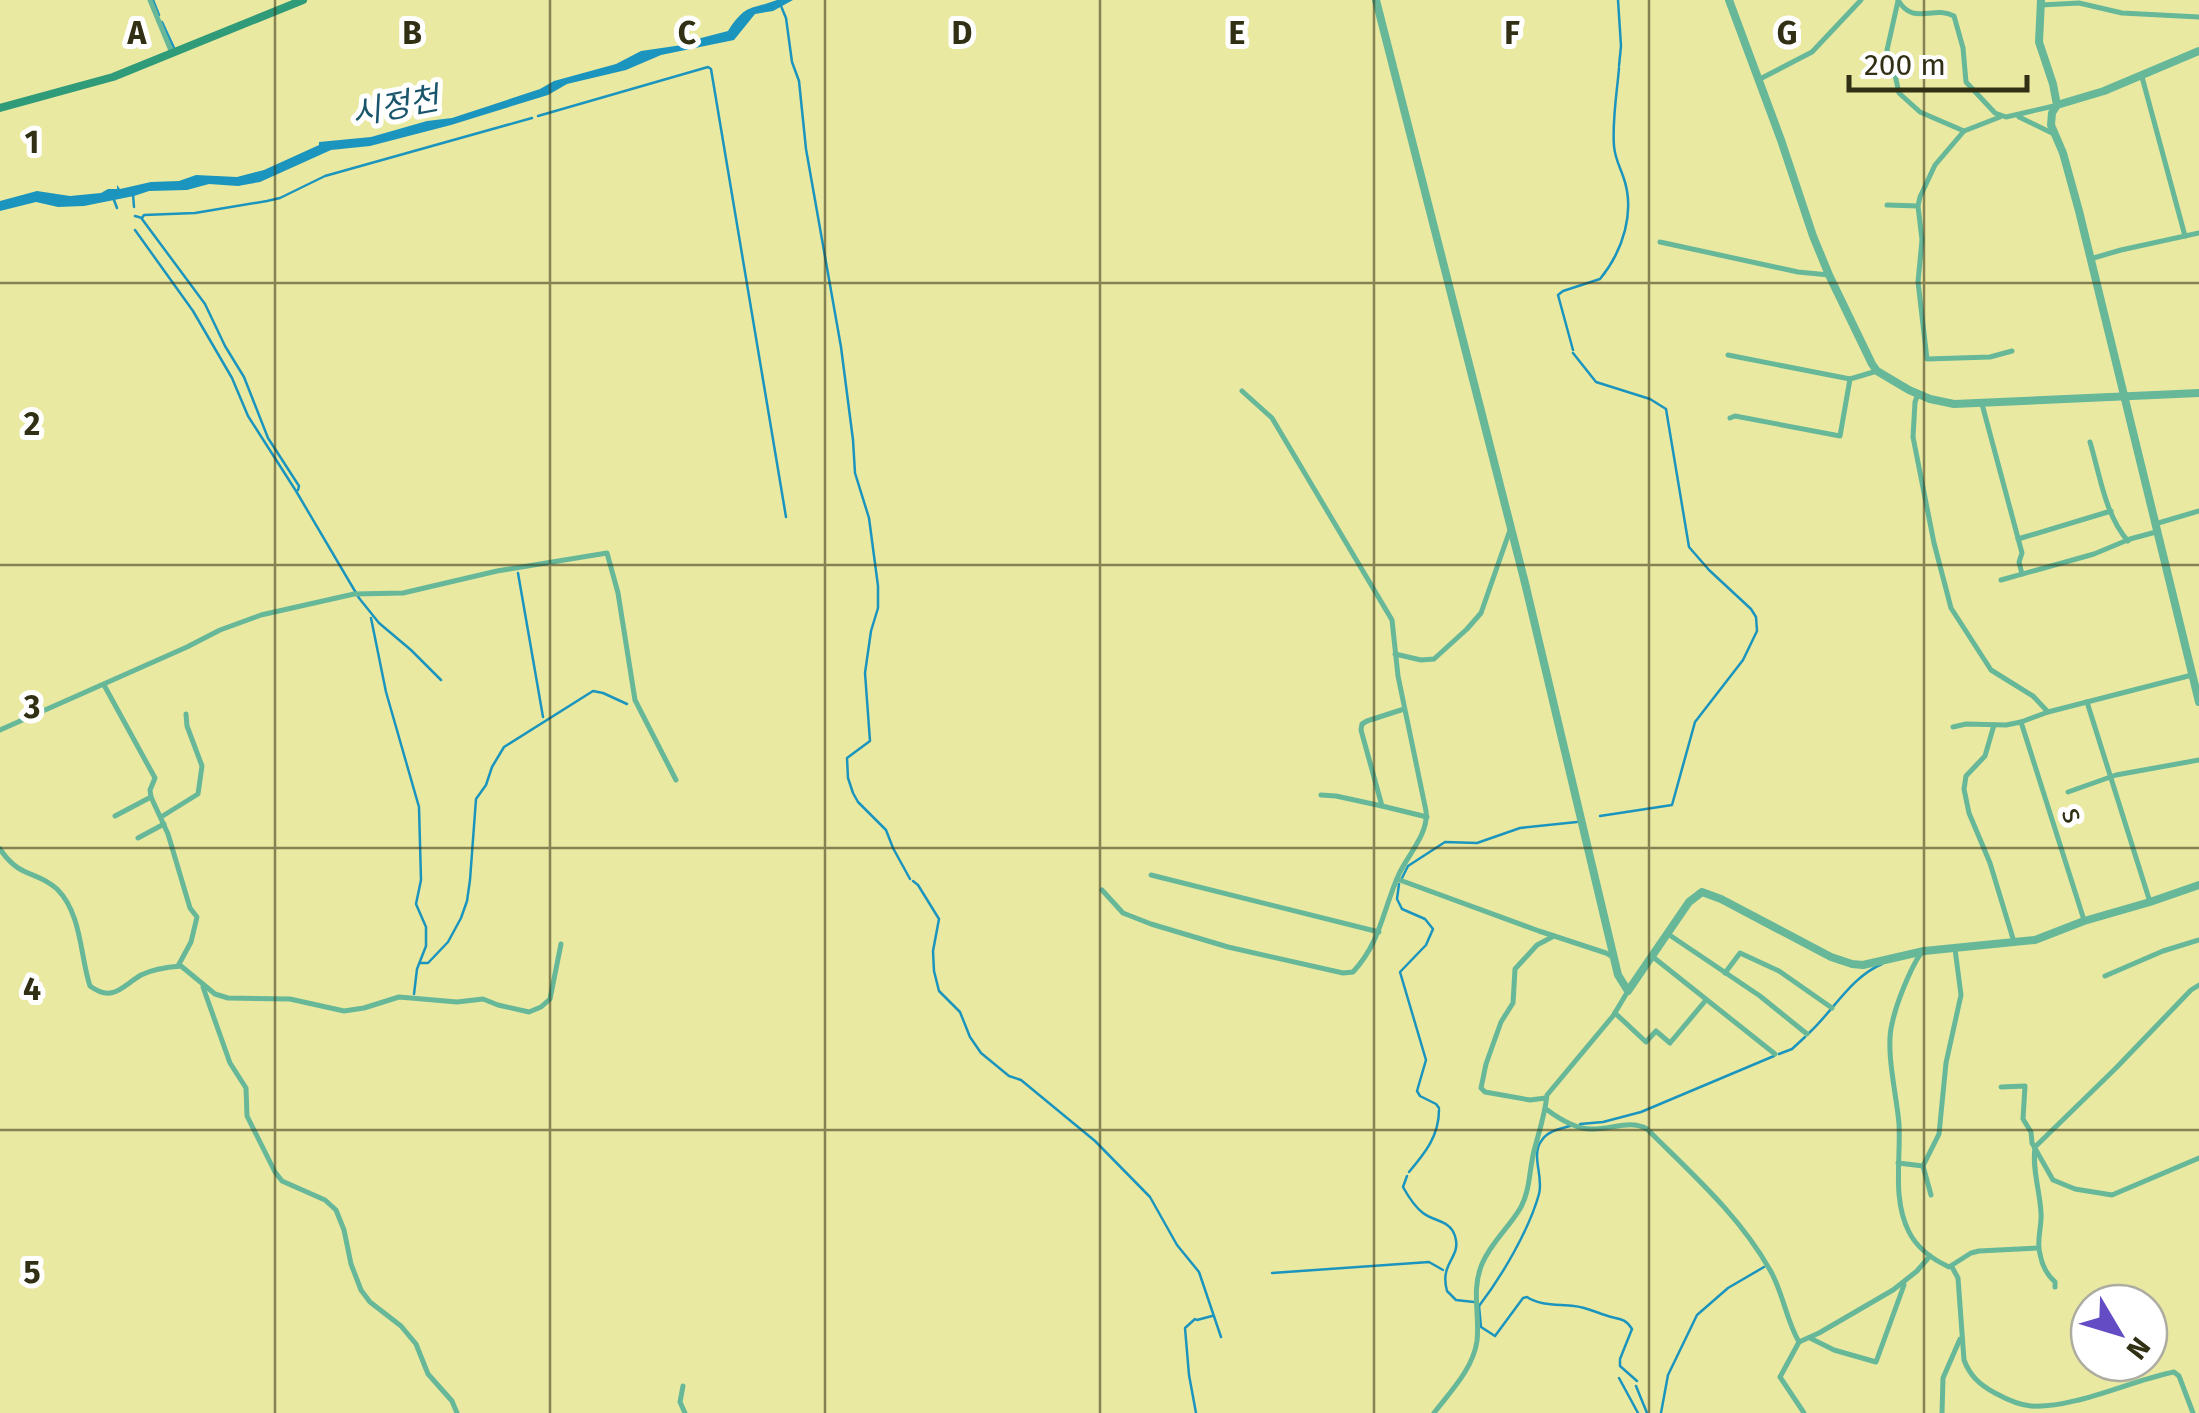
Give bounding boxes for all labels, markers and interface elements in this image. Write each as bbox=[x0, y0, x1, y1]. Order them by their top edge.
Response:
text: A bbox=[127, 14, 148, 52]
text: B bbox=[402, 14, 422, 52]
text: C bbox=[678, 14, 697, 52]
text: D bbox=[952, 14, 972, 52]
text: E bbox=[1229, 14, 1245, 52]
text: F bbox=[1504, 14, 1520, 52]
text: G bbox=[1777, 14, 1797, 52]
scale bar bbox=[1849, 30, 2026, 92]
text: 200 m bbox=[1864, 47, 1946, 83]
water label: 시정천 bbox=[348, 78, 445, 133]
text: 1 bbox=[25, 123, 39, 161]
text: 2 bbox=[24, 405, 40, 443]
text: 3 bbox=[23, 688, 40, 726]
street label: s bbox=[2054, 803, 2092, 827]
text: 4 bbox=[23, 970, 41, 1008]
text: 5 bbox=[23, 1253, 41, 1291]
north arrow bbox=[2069, 1283, 2169, 1383]
text: N bbox=[2120, 1331, 2157, 1366]

